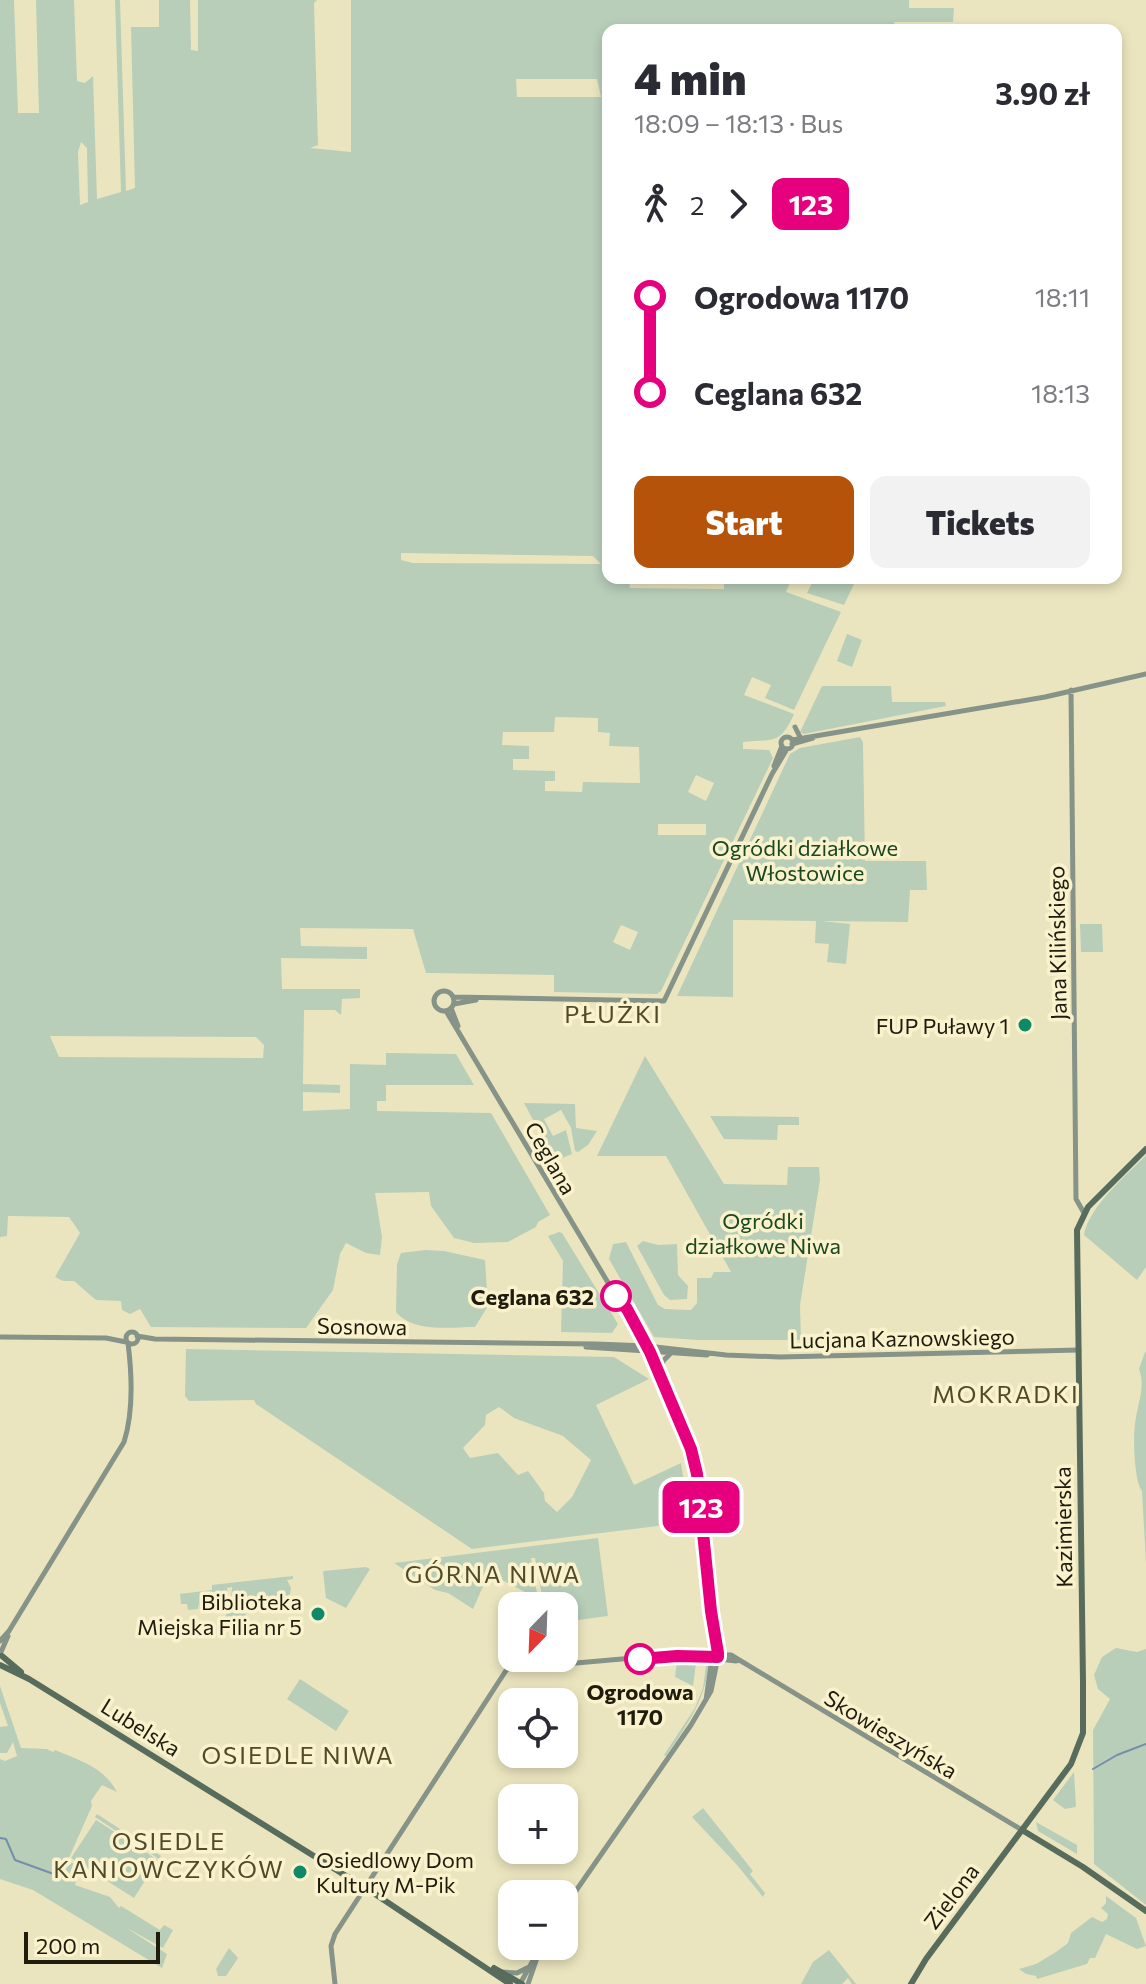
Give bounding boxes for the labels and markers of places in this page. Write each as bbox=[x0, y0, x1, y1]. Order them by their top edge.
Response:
place label: FUP Puławy 1 bbox=[876, 1012, 1009, 1039]
marker: FUP Puławy 1 bbox=[1016, 1016, 1034, 1034]
marker: Ceglana 632 bbox=[601, 1281, 631, 1311]
place label: Ceglana 632 bbox=[471, 1283, 594, 1310]
place label: Biblioteka Miejska Filia nr 5 bbox=[137, 1588, 302, 1640]
marker: Biblioteka Miejska Filia nr 5 bbox=[309, 1605, 327, 1623]
marker: Ogrodowa 1170 bbox=[625, 1644, 655, 1674]
place label: Ogrodowa 1170 bbox=[586, 1678, 694, 1730]
place label: Osiedlowy Dom Kultury M-Pik bbox=[316, 1846, 474, 1898]
marker: Osiedlowy Dom Kultury M-Pik bbox=[291, 1863, 309, 1881]

